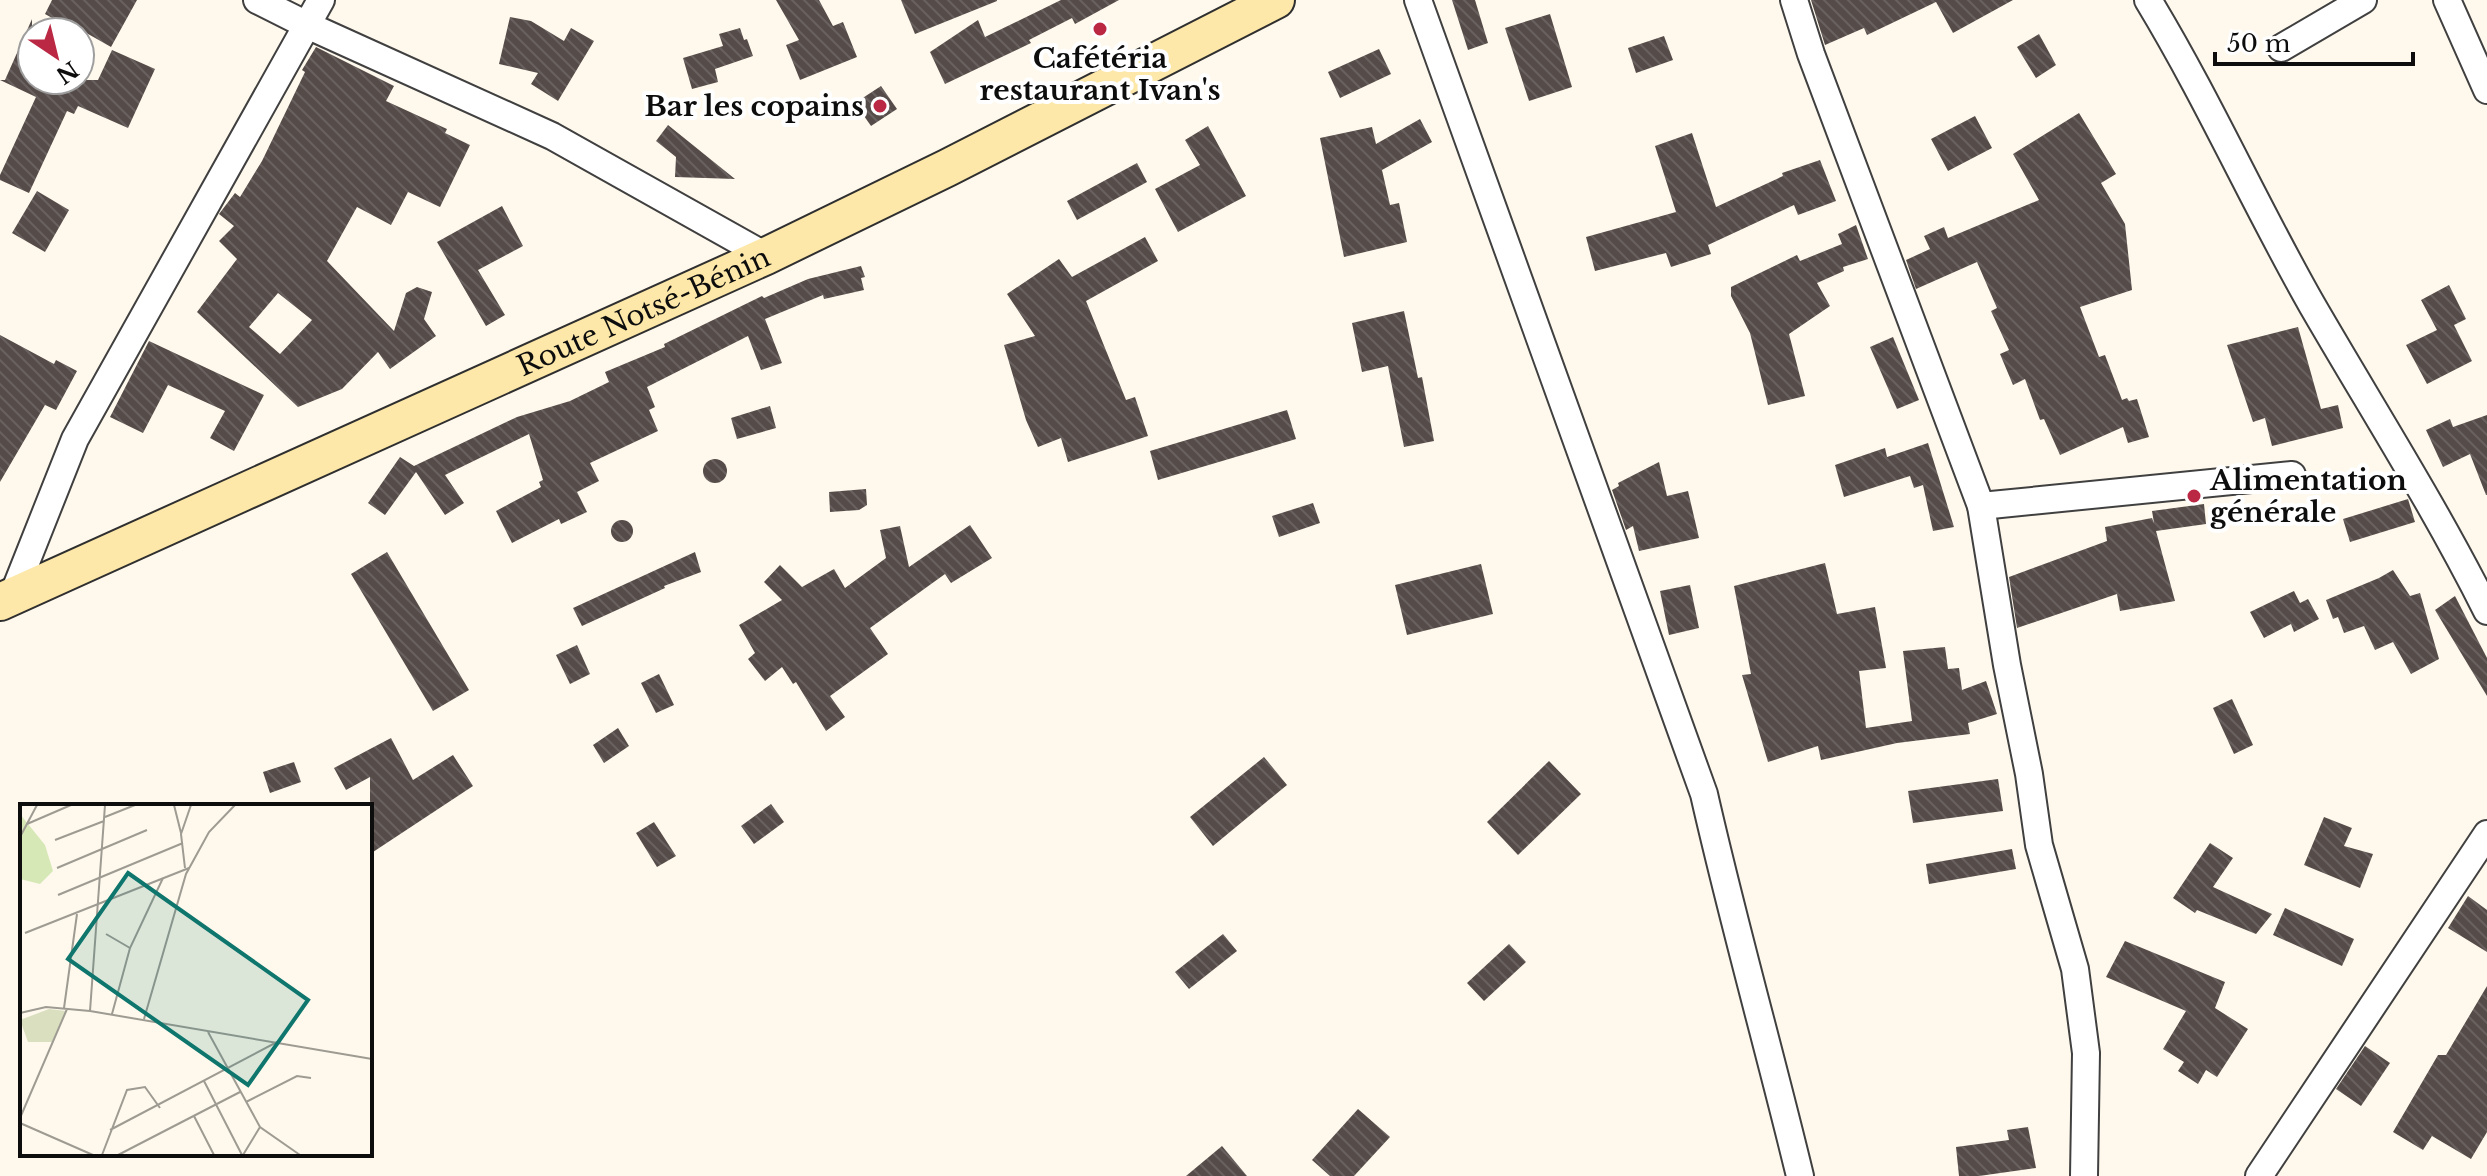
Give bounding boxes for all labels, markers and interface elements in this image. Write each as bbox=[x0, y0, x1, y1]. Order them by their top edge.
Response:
north arrow bbox=[16, 16, 96, 96]
scale bar bbox=[2215, 16, 2413, 66]
marker: Cafétéria restaurant Ivan's bbox=[1091, 20, 1109, 38]
text: 50 m bbox=[2227, 29, 2291, 58]
place label: Cafétéria restaurant Ivan's bbox=[980, 41, 1220, 108]
text: N bbox=[51, 55, 83, 89]
place label: Bar les copains bbox=[645, 89, 864, 124]
marker: Bar les copains bbox=[871, 97, 889, 115]
street label: Route Notsé-Bénin bbox=[512, 239, 776, 384]
place label: Alimentation générale bbox=[2209, 463, 2407, 530]
marker: Alimentation générale bbox=[2185, 487, 2203, 505]
inset map bbox=[20, 804, 372, 1156]

